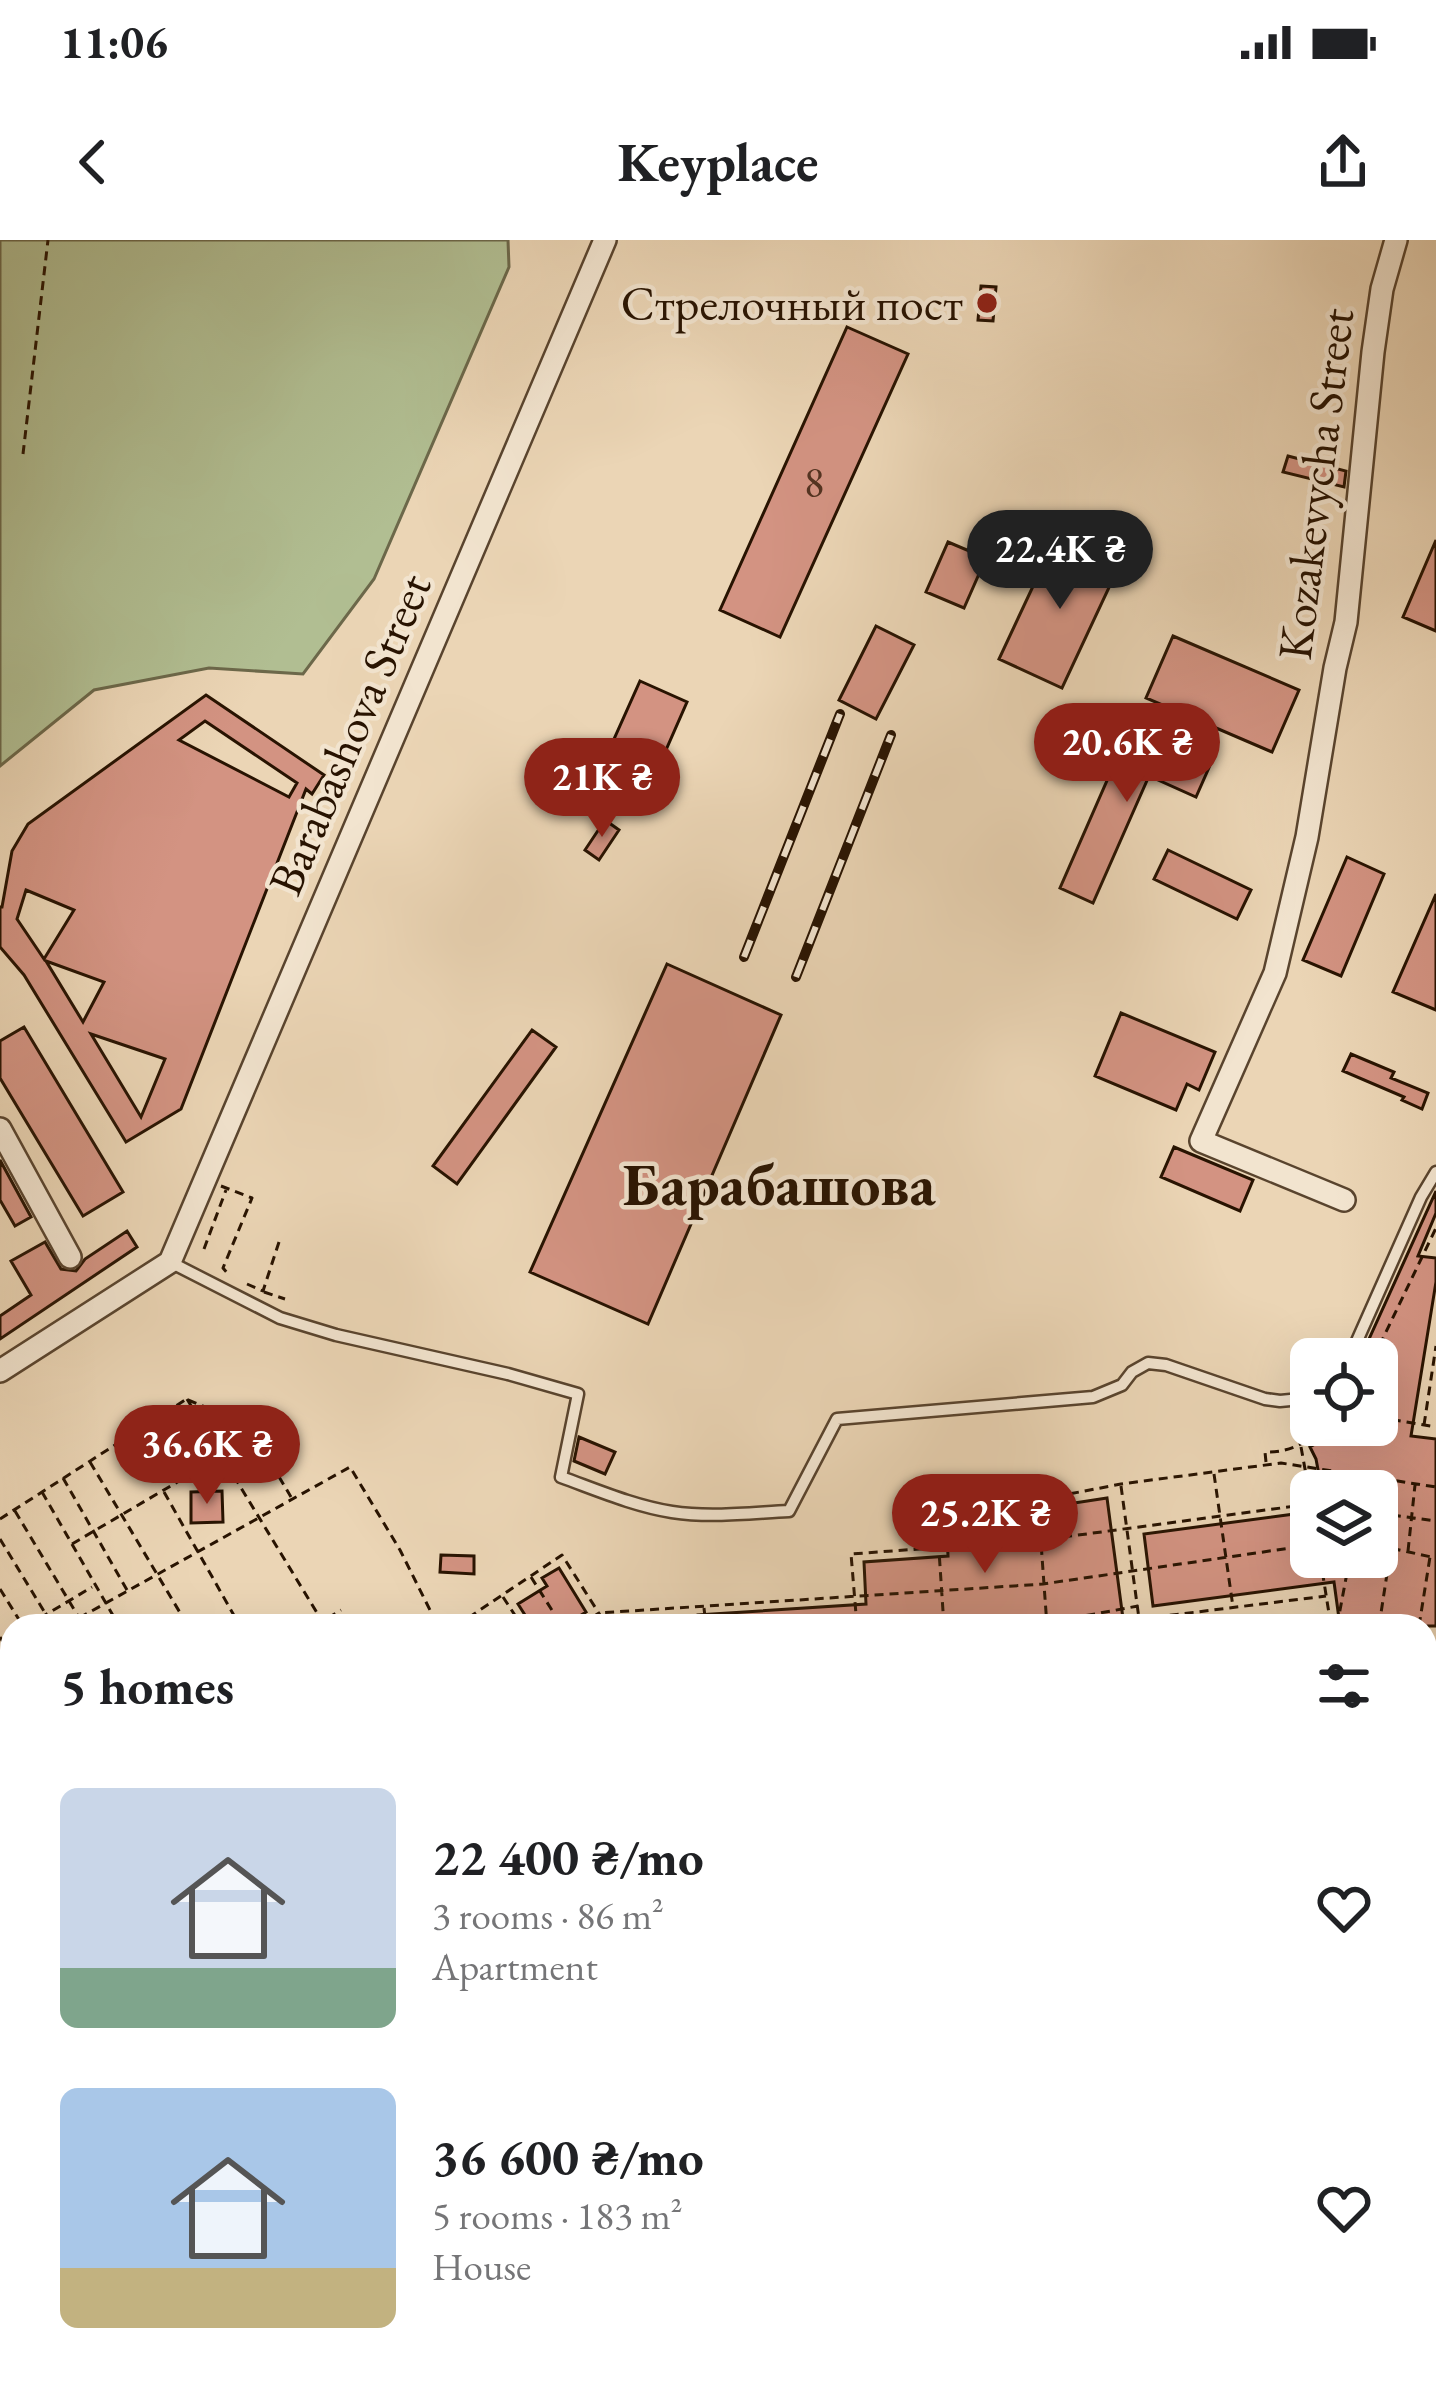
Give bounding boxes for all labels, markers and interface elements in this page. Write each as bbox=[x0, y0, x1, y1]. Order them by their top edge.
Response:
text: 11:06 bbox=[60, 13, 168, 71]
text: Keyplace bbox=[617, 127, 819, 197]
icon: back bbox=[60, 129, 126, 195]
icon: share bbox=[1310, 129, 1376, 195]
place label: Стрелочный пост bbox=[621, 272, 963, 334]
marker: Стрелочный пост bbox=[974, 290, 1000, 316]
street label: Kozakevycha Street bbox=[1263, 305, 1367, 663]
house number: 8 bbox=[804, 455, 824, 510]
pin: 22.4K ₴ bbox=[949, 510, 1171, 612]
text: 22.4K ₴ bbox=[994, 523, 1126, 574]
street label: Barabashova Street bbox=[253, 564, 445, 904]
pin: 20.6K ₴ bbox=[1016, 703, 1238, 805]
text: 20.6K ₴ bbox=[1061, 716, 1193, 767]
pin: 21K ₴ bbox=[518, 738, 686, 840]
text: 21K ₴ bbox=[551, 751, 653, 802]
district label: Барабашова bbox=[622, 1145, 936, 1223]
map controls bbox=[1290, 1338, 1398, 1578]
button: locate bbox=[1290, 1338, 1398, 1446]
pin: 36.6K ₴ bbox=[96, 1405, 318, 1507]
text: 36.6K ₴ bbox=[141, 1418, 273, 1469]
button: layers bbox=[1290, 1470, 1398, 1578]
pin: 25.2K ₴ bbox=[874, 1474, 1096, 1576]
text: 25.2K ₴ bbox=[919, 1487, 1051, 1538]
text: 5 homes bbox=[60, 1653, 234, 1719]
icon: filters bbox=[1311, 1653, 1377, 1719]
text: 22 400 ₴/mo bbox=[432, 1824, 704, 1890]
icon: home bbox=[156, 1836, 300, 1980]
icon: heart bbox=[1311, 1875, 1377, 1941]
text: 3 rooms · 86 m² bbox=[432, 1890, 664, 1941]
text: Apartment bbox=[432, 1941, 598, 1992]
text: 36 600 ₴/mo bbox=[432, 2124, 704, 2190]
icon: home bbox=[156, 2136, 300, 2280]
icon: heart bbox=[1311, 2175, 1377, 2241]
text: 5 rooms · 183 m² bbox=[432, 2190, 683, 2241]
text: House bbox=[432, 2241, 531, 2292]

